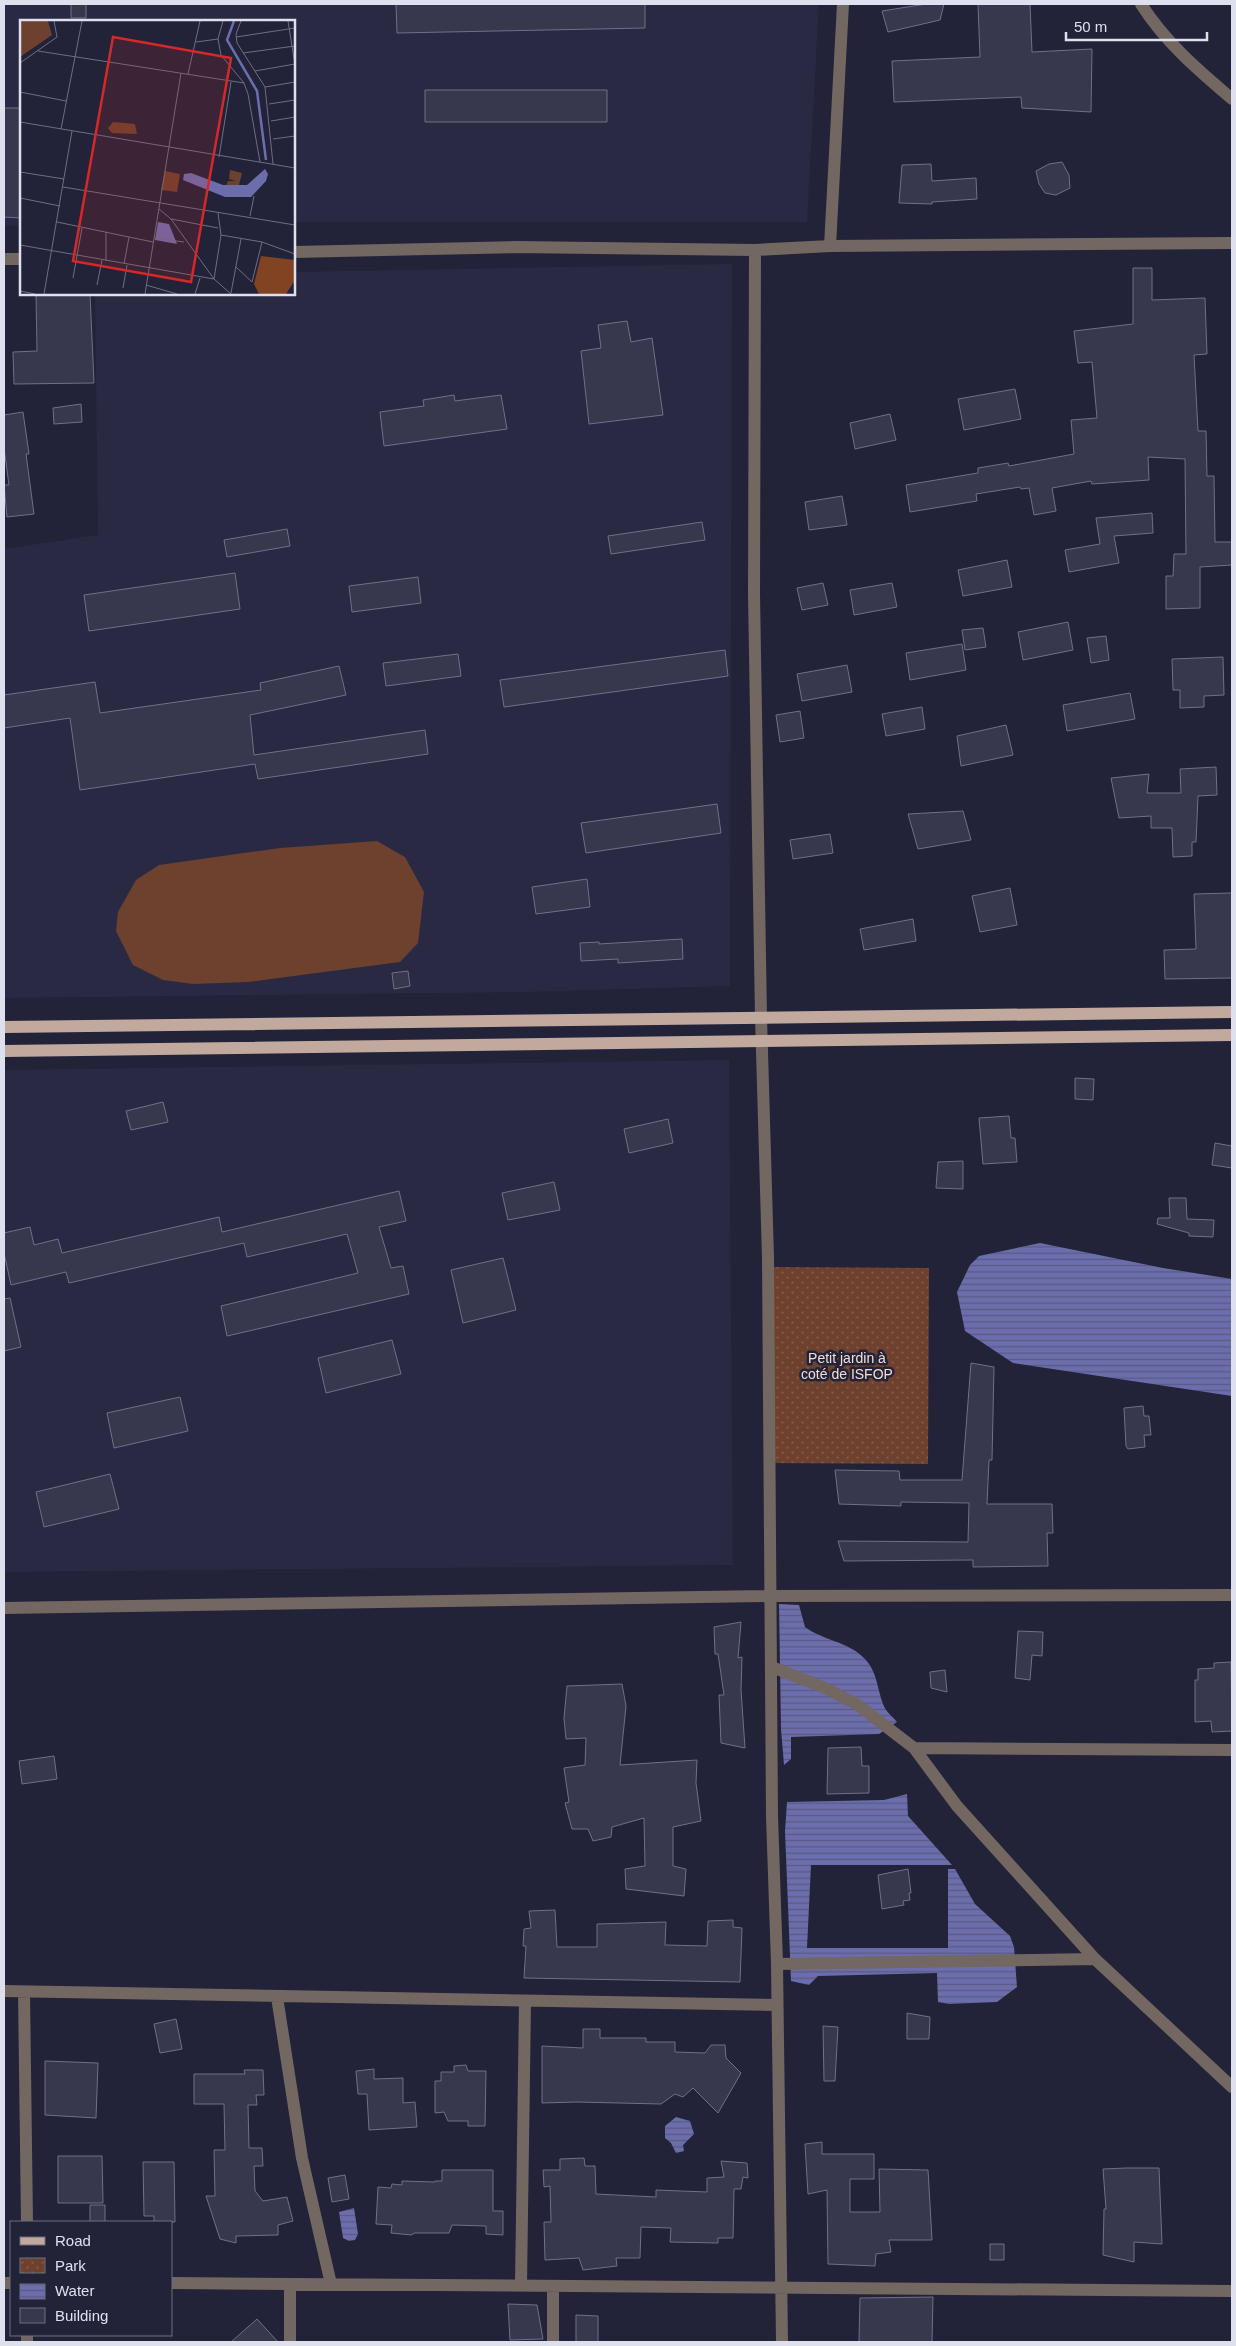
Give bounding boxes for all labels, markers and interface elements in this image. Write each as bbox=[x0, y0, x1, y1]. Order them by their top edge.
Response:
scale bar bbox=[1066, 10, 1207, 42]
text: 50 m bbox=[1074, 18, 1107, 35]
inset map bbox=[20, 20, 295, 295]
park label: Petit jardin à coté de ISFOP bbox=[801, 1350, 893, 1382]
legend bbox=[10, 2221, 172, 2336]
text: Road bbox=[55, 2232, 91, 2249]
text: Park bbox=[55, 2257, 86, 2274]
text: Water bbox=[55, 2282, 94, 2299]
text: Building bbox=[55, 2307, 108, 2324]

